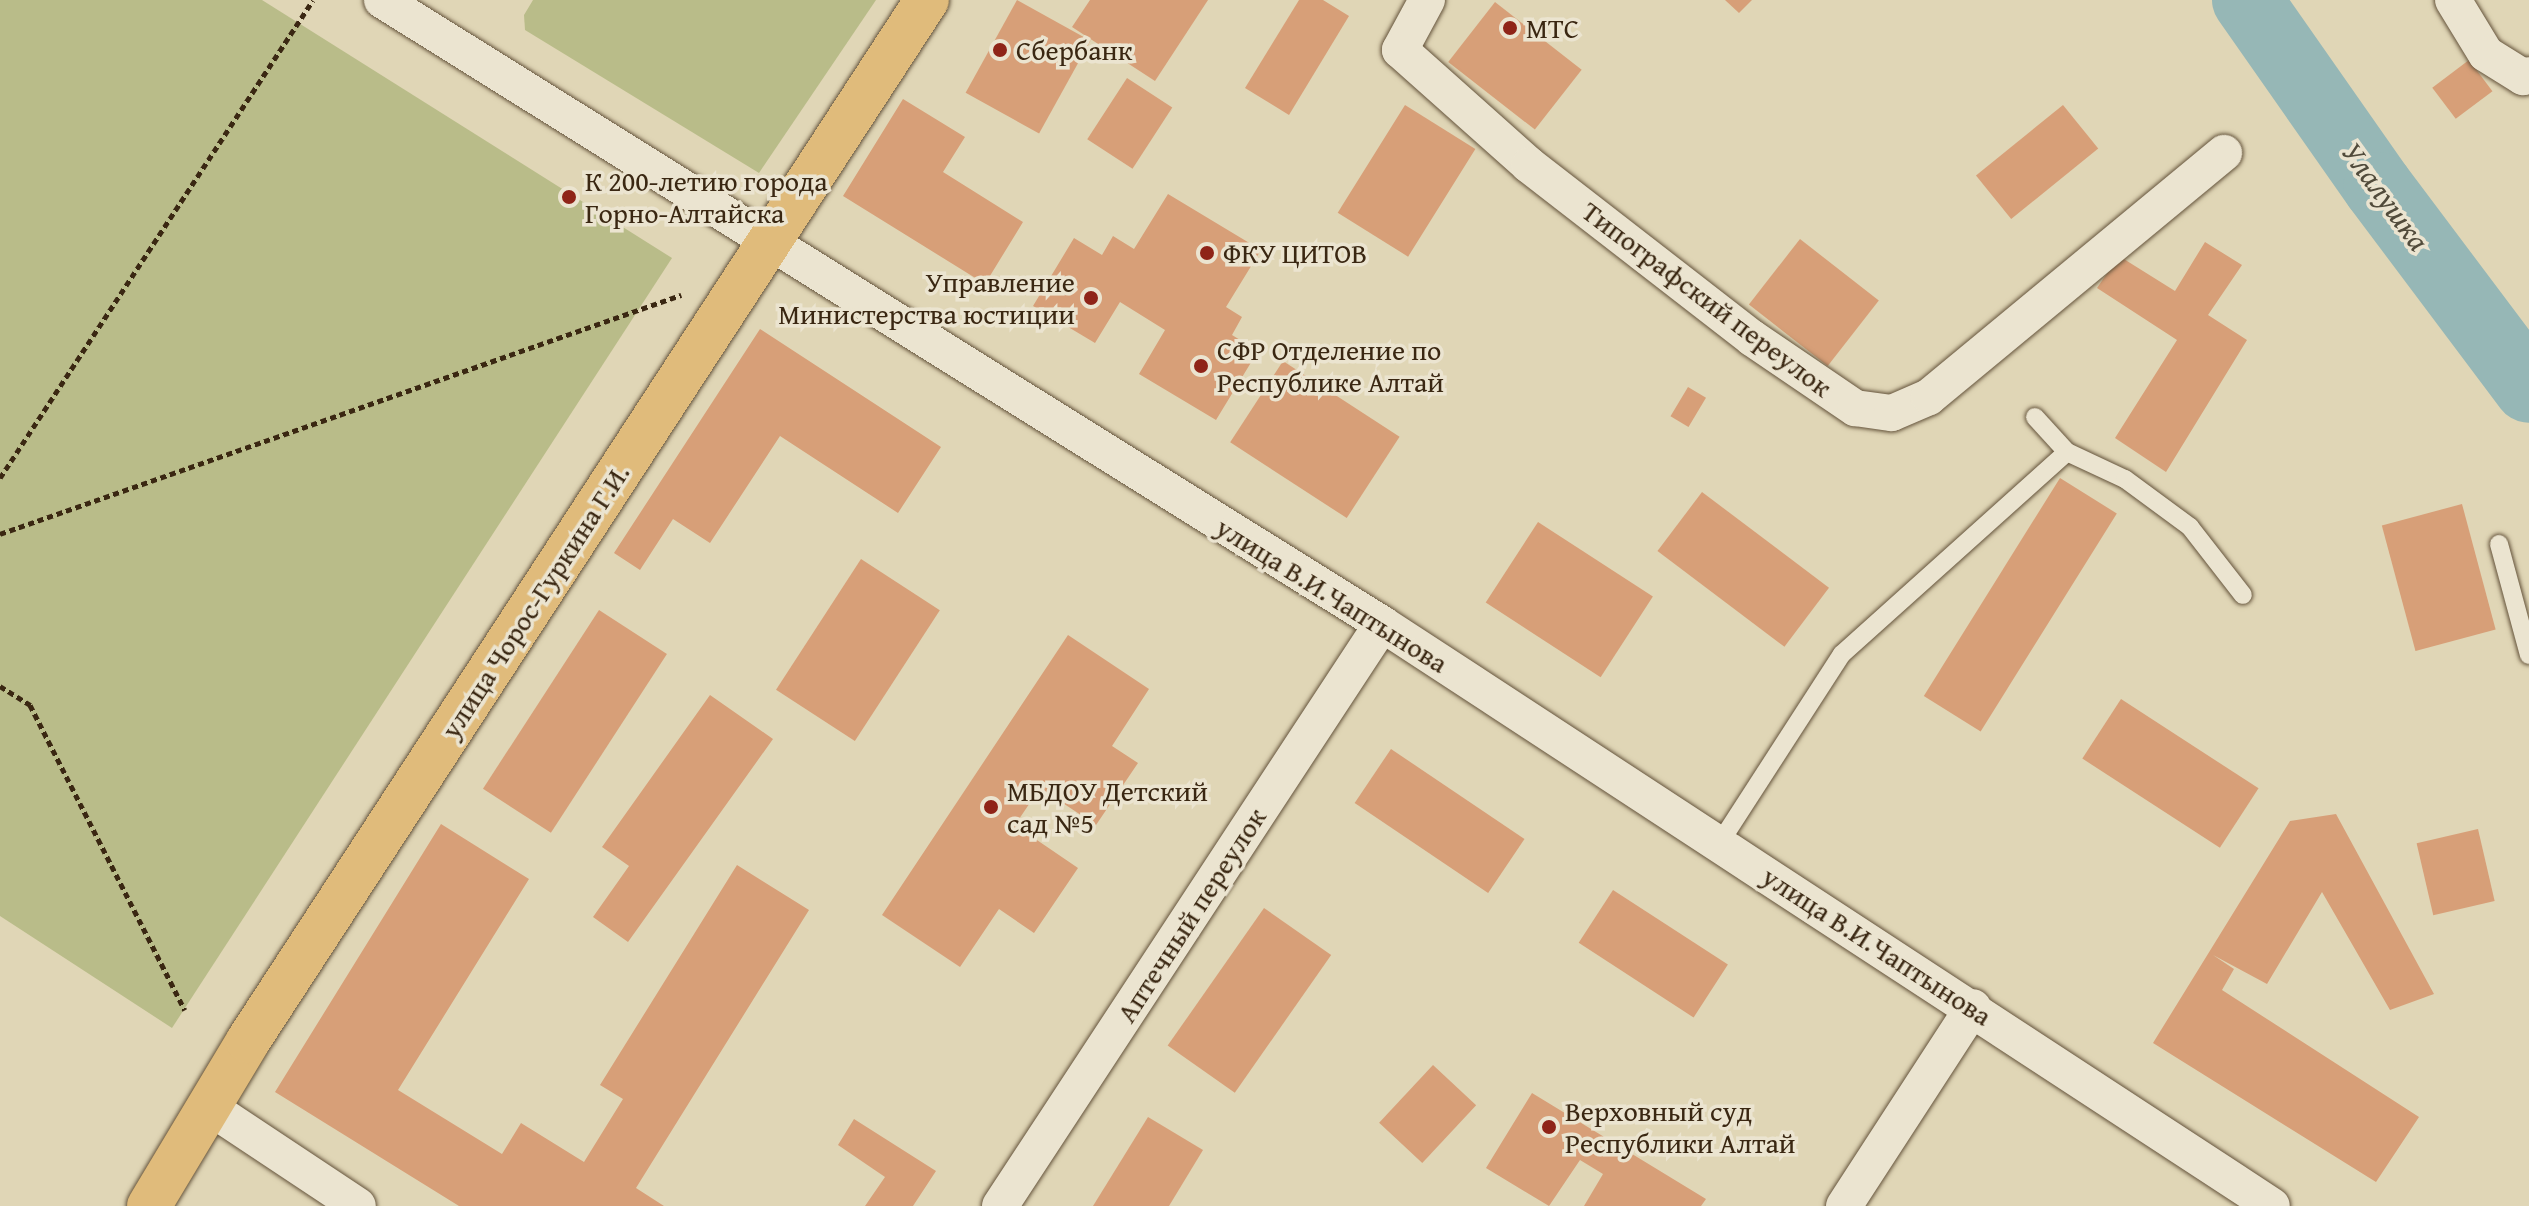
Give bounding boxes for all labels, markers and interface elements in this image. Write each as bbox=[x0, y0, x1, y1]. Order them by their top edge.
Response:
place label: МТС bbox=[1526, 11, 1579, 45]
marker: МТС bbox=[1501, 19, 1519, 37]
place label: Сбербанк bbox=[1016, 33, 1132, 67]
marker: Сбербанк bbox=[991, 41, 1009, 59]
water label: Улалушка bbox=[2335, 135, 2437, 257]
place label: К 200-летию города Горно-Алтайска bbox=[585, 164, 828, 230]
marker: К 200-летию города Горно-Алтайска bbox=[560, 188, 578, 206]
street label: Типографский переулок bbox=[1576, 194, 1838, 404]
place label: ФКУ ЦИТОВ bbox=[1223, 236, 1367, 270]
marker: ФКУ ЦИТОВ bbox=[1198, 244, 1216, 262]
place label: Управление Министерства юстиции bbox=[778, 265, 1075, 331]
marker: Управление Министерства юстиции bbox=[1082, 289, 1100, 307]
place label: СФР Отделение по Республике Алтай bbox=[1217, 333, 1444, 399]
marker: СФР Отделение по Республике Алтай bbox=[1192, 357, 1210, 375]
street label: улица Чорос-Гуркина Г.И. bbox=[434, 457, 636, 745]
street label: улица В.И.Чаптынова bbox=[1210, 510, 1454, 680]
place label: МБДОУ Детский сад №5 bbox=[1007, 774, 1208, 840]
marker: МБДОУ Детский сад №5 bbox=[982, 798, 1000, 816]
street label: Аптечный переулок bbox=[1109, 801, 1273, 1029]
street label: улица В.И.Чаптынова bbox=[1756, 859, 1998, 1033]
place label: Верховный суд Республики Алтай bbox=[1565, 1094, 1795, 1160]
marker: Верховный суд Республики Алтай bbox=[1540, 1118, 1558, 1136]

